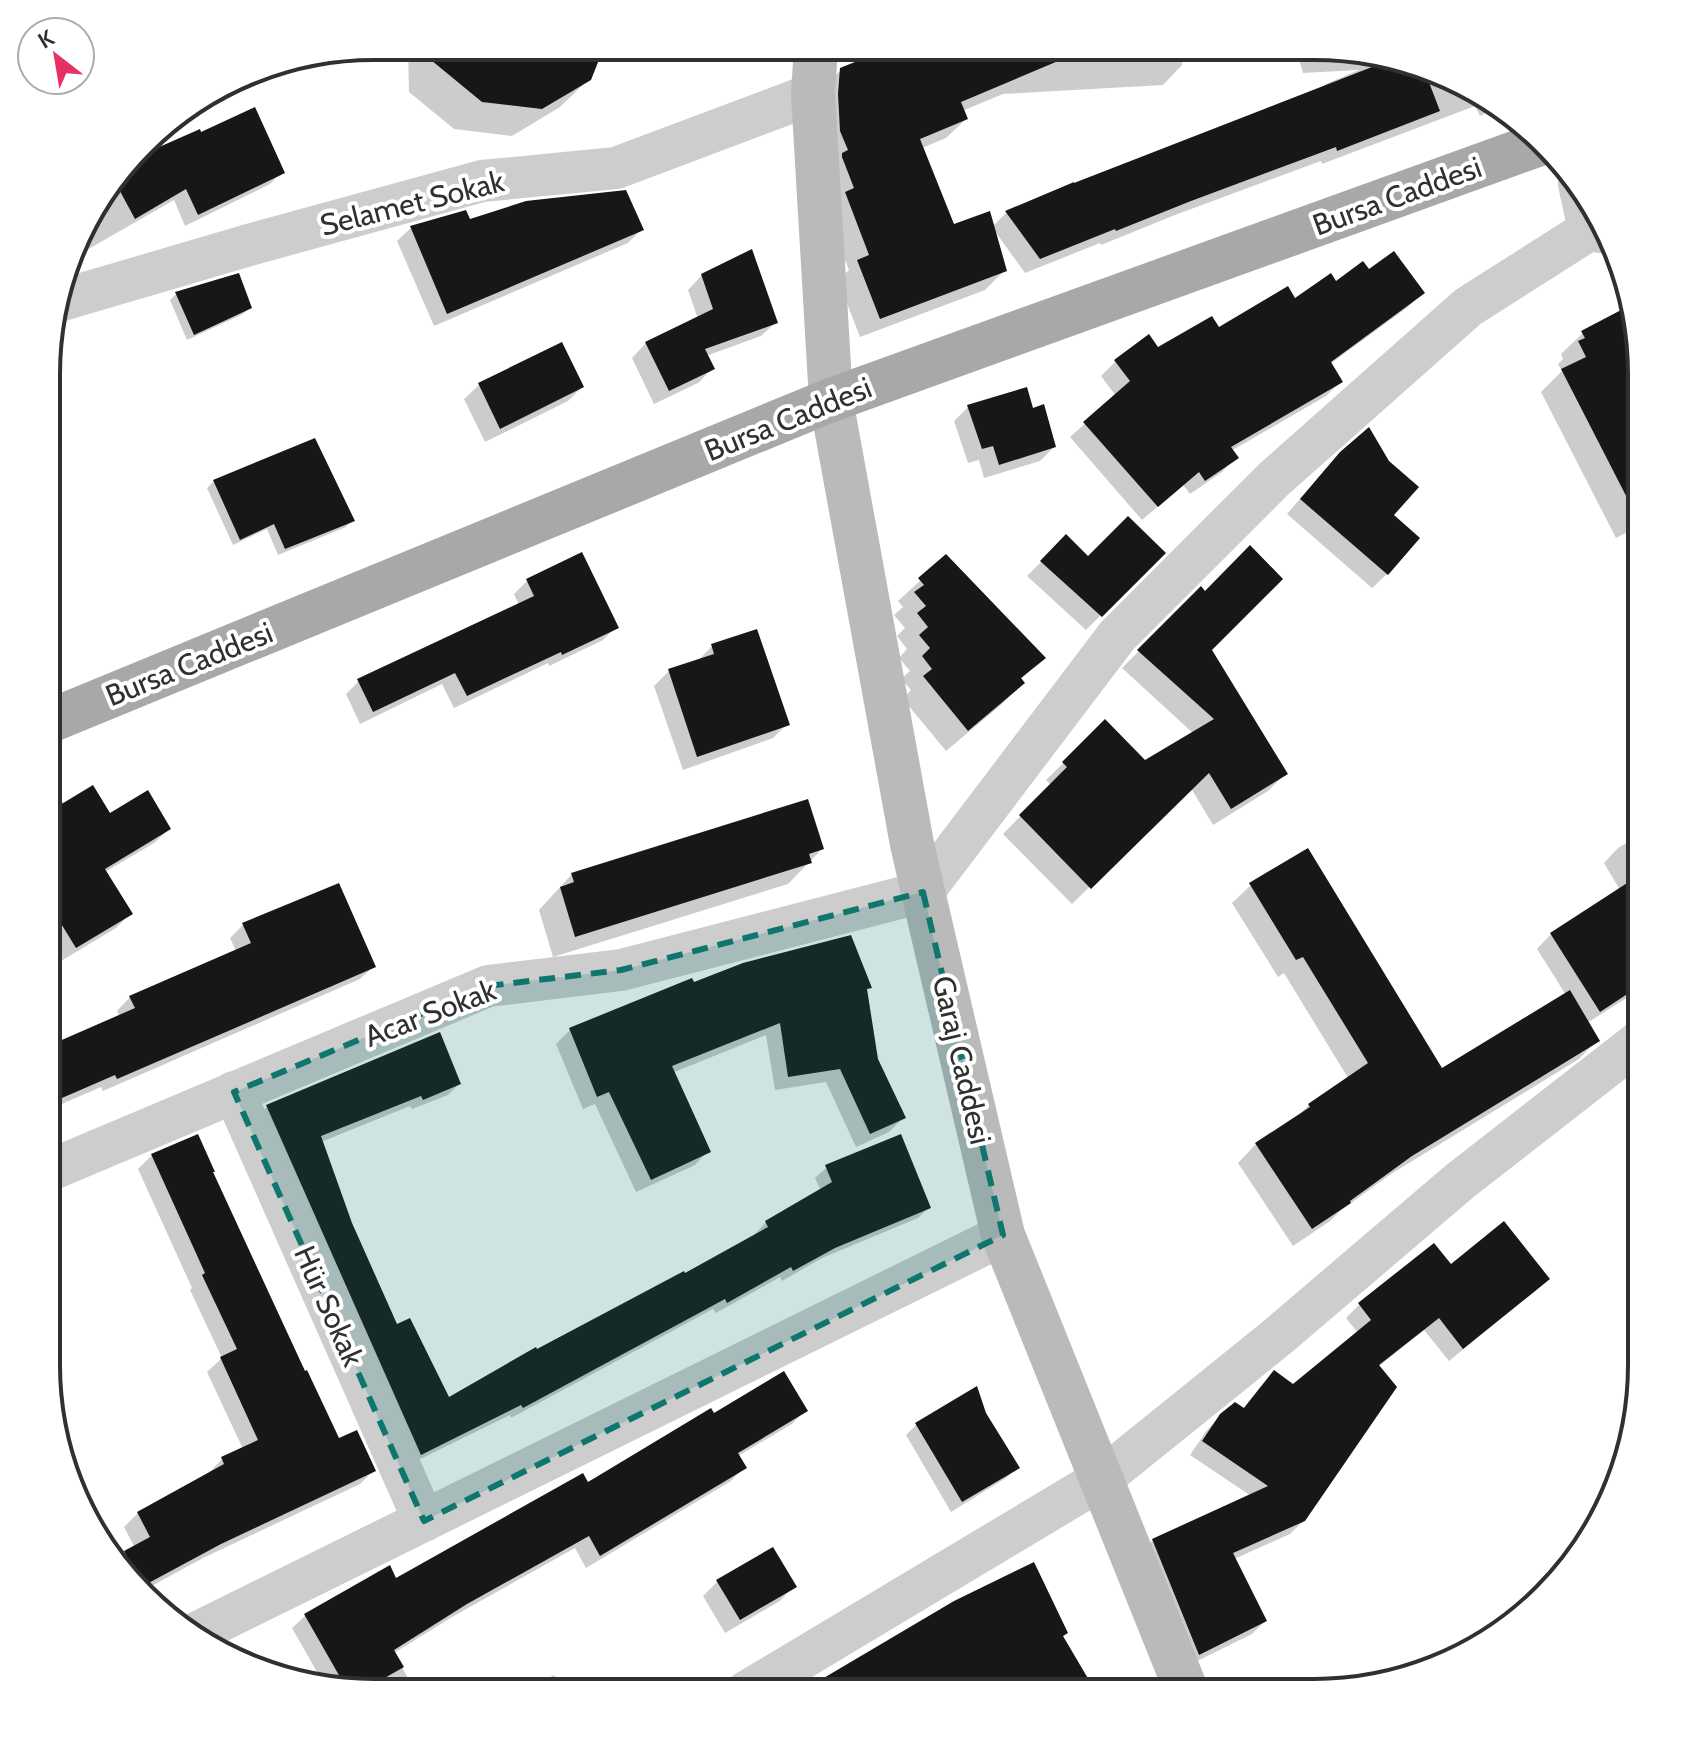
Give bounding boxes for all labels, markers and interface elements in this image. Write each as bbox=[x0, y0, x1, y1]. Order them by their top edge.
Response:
north arrow bbox=[16, 16, 96, 96]
text: K bbox=[33, 24, 59, 54]
street label: Bursa Caddesi bbox=[1308, 148, 1486, 244]
street label: Selamet Sokak bbox=[316, 162, 508, 244]
street label: Bursa Caddesi bbox=[699, 369, 877, 469]
street label: Bursa Caddesi bbox=[100, 614, 278, 714]
street label: Acar Sokak bbox=[359, 971, 501, 1055]
street label: Garaj Caddesi bbox=[925, 972, 999, 1148]
street label: Hür Sokak bbox=[286, 1240, 372, 1372]

